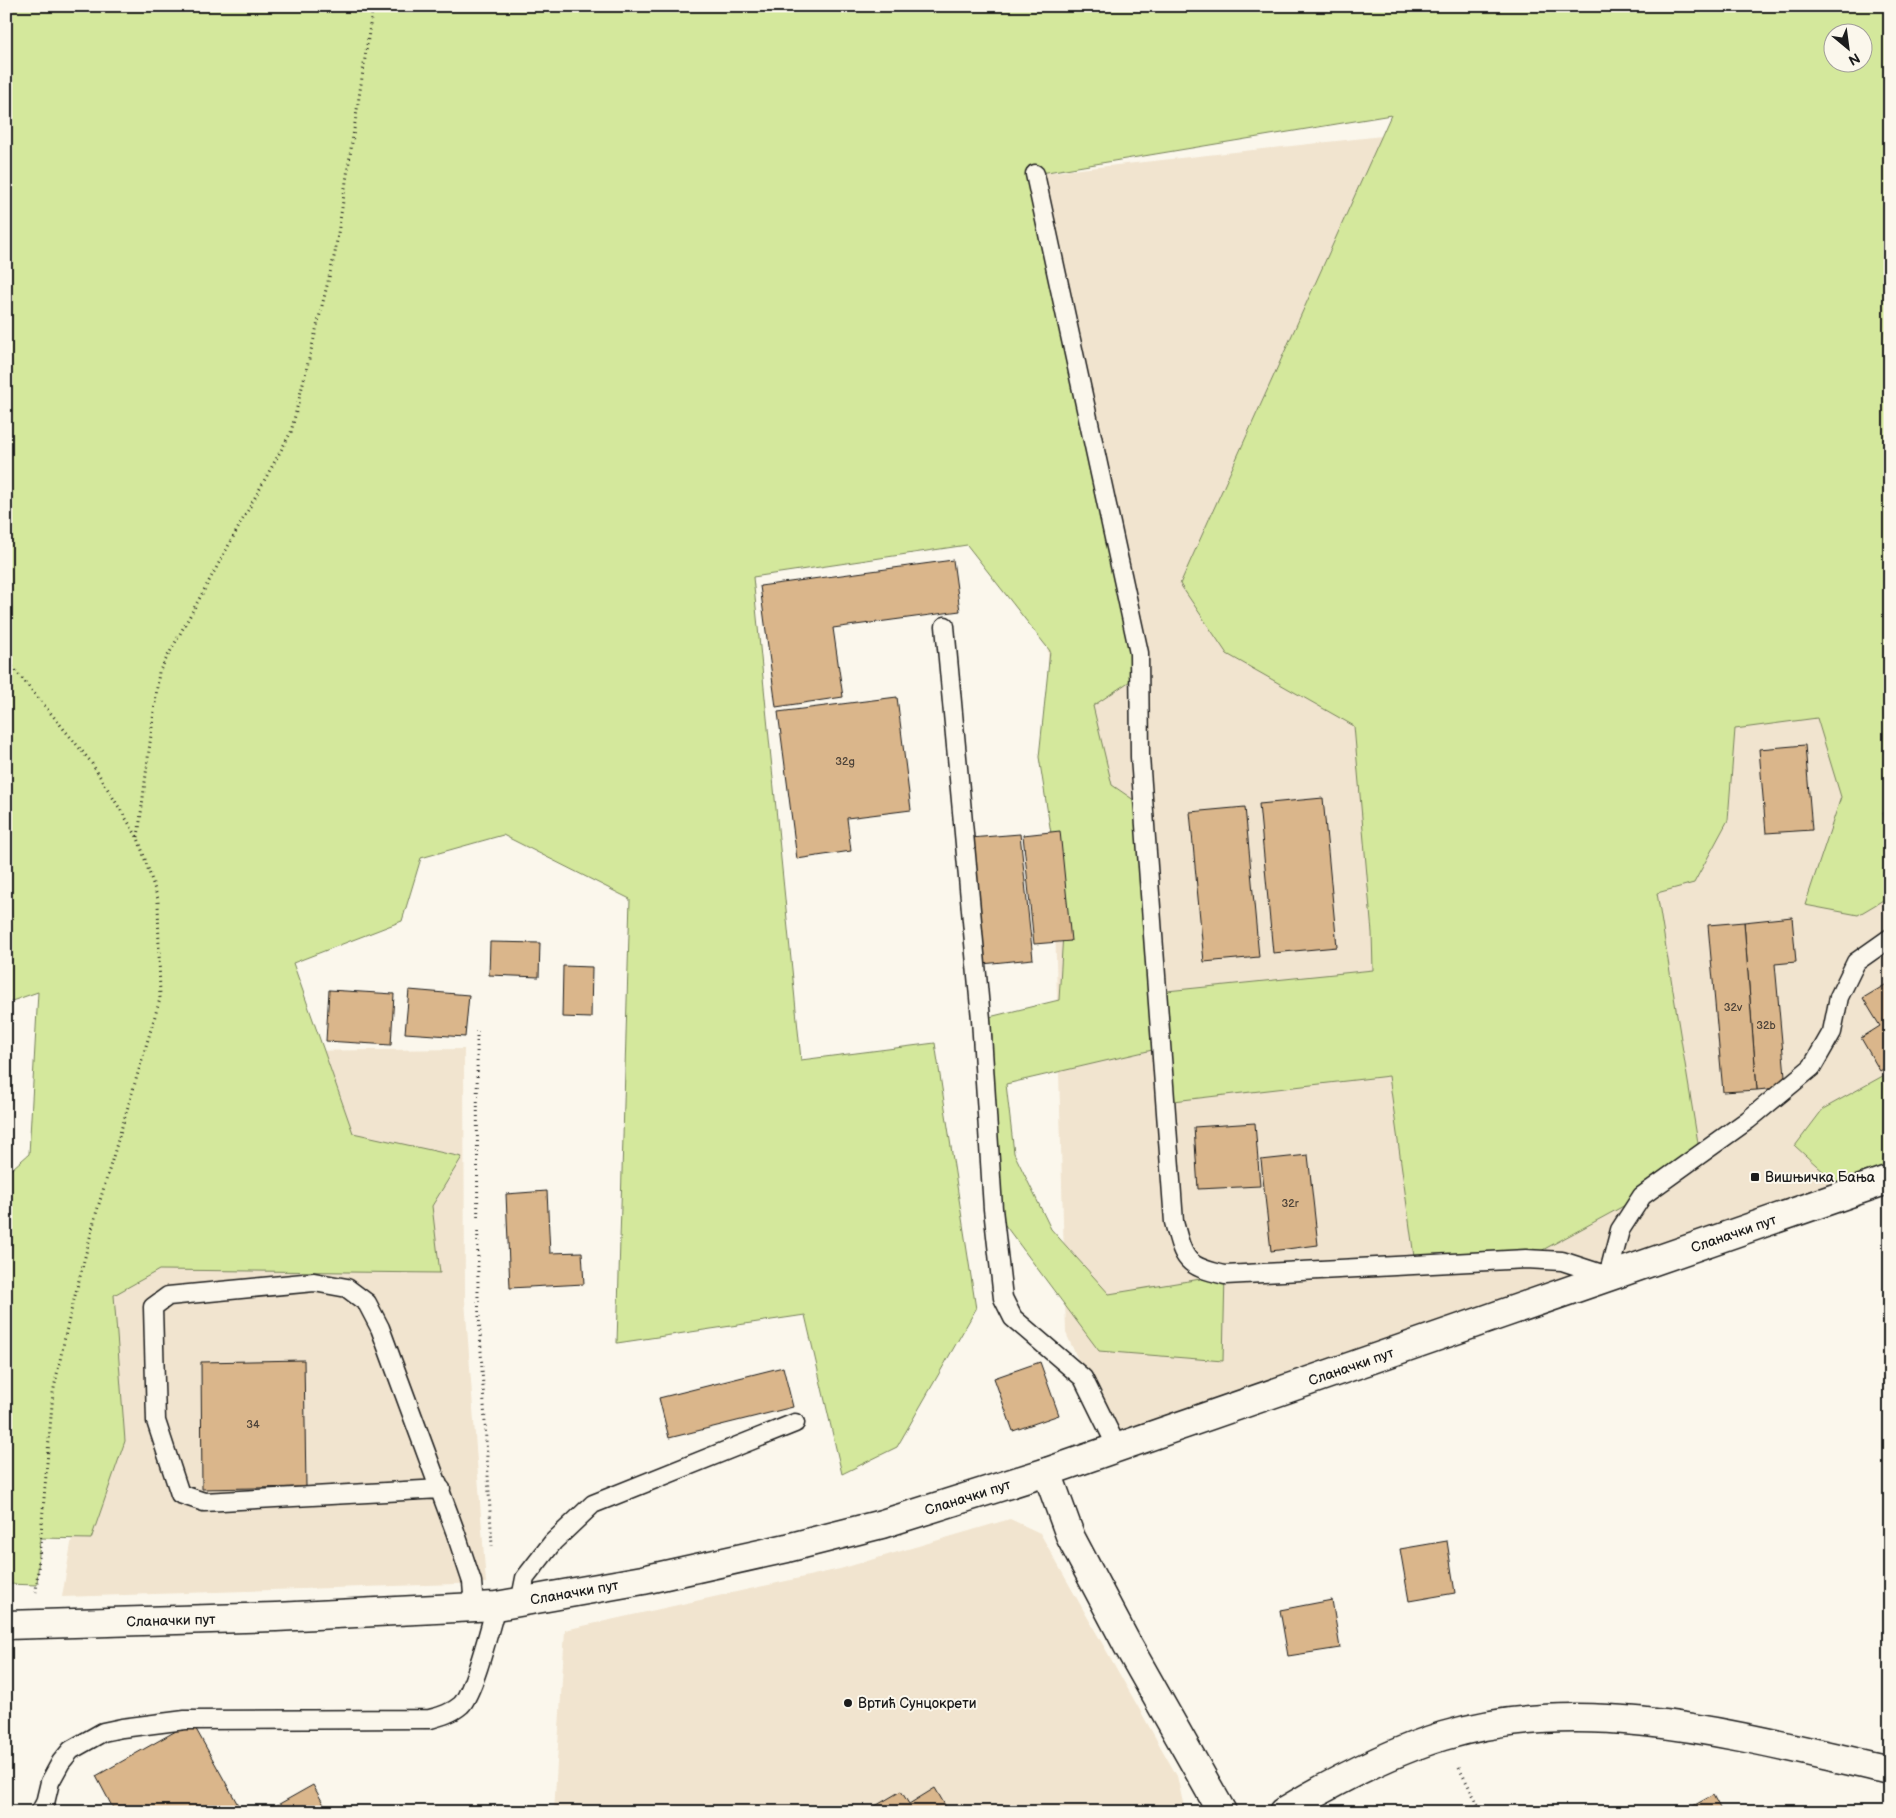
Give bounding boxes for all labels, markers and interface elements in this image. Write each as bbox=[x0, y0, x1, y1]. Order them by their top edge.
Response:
north arrow bbox=[1824, 22, 1874, 72]
text: N bbox=[1845, 49, 1863, 69]
house number: 32g bbox=[835, 755, 855, 768]
house number: 32v bbox=[1724, 1001, 1743, 1014]
house number: 32b bbox=[1756, 1019, 1776, 1032]
place label: Вишњичка Бања bbox=[1765, 1169, 1876, 1186]
marker: Вишњичка Бања bbox=[1749, 1171, 1761, 1183]
house number: 32r bbox=[1281, 1197, 1300, 1210]
street label: Сланачки пут bbox=[1689, 1211, 1779, 1257]
street label: Сланачки пут bbox=[1306, 1344, 1397, 1390]
house number: 34 bbox=[246, 1418, 260, 1431]
street label: Сланачки пут bbox=[923, 1476, 1013, 1519]
street label: Сланачки пут bbox=[529, 1576, 620, 1609]
street label: Сланачки пут bbox=[126, 1611, 216, 1630]
place label: Вртић Сунцокрети bbox=[858, 1695, 976, 1712]
marker: Вртић Сунцокрети bbox=[842, 1697, 854, 1709]

